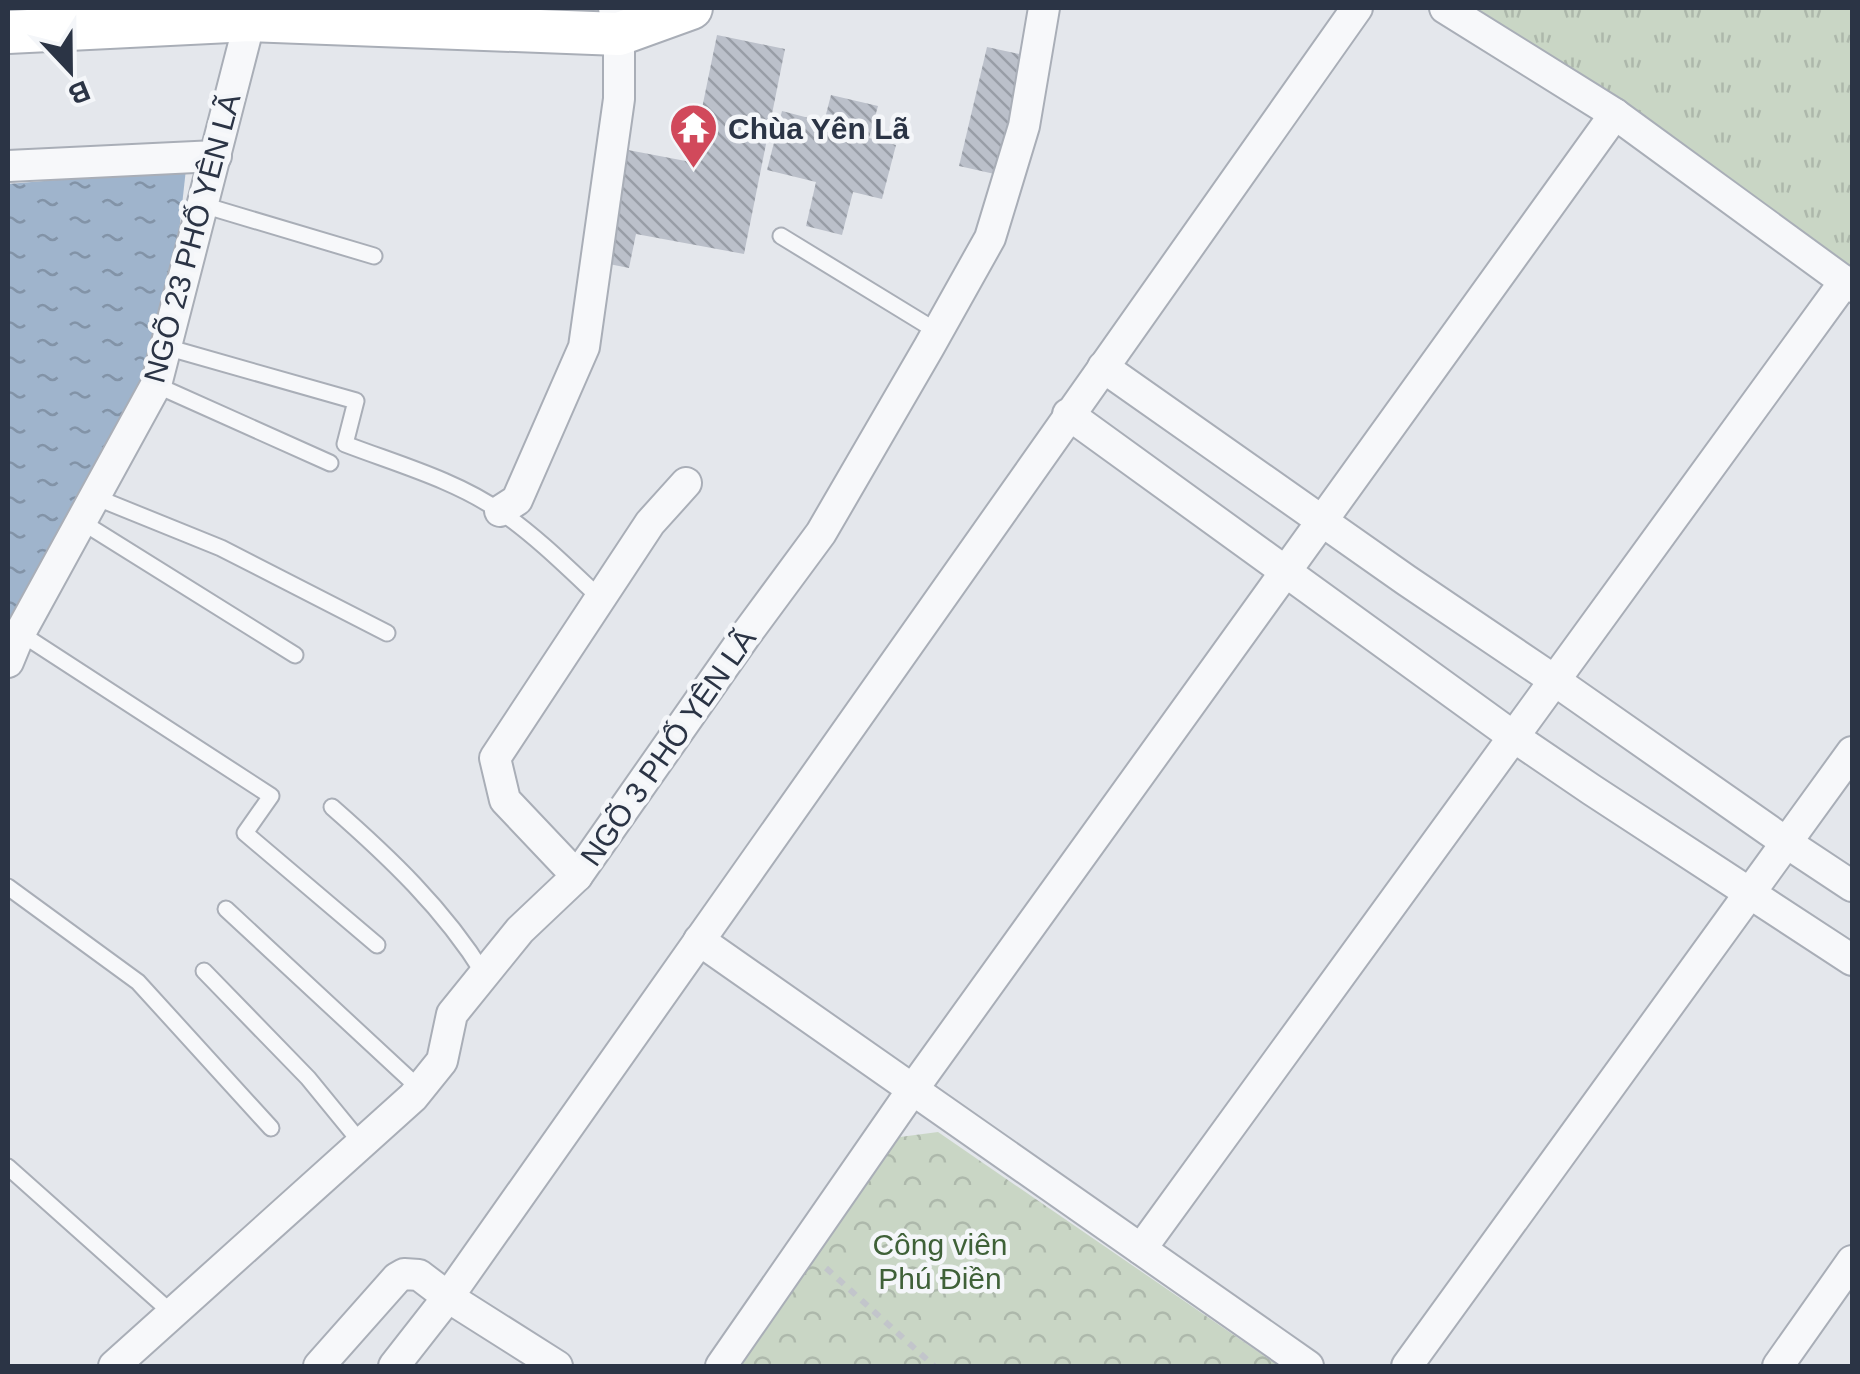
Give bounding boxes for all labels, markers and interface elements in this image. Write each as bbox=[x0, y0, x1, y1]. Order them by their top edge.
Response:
north arrow bbox=[20, 20, 120, 120]
text: B bbox=[64, 75, 94, 111]
street label: NGÕ 23 PHỐ YÊN LÃ bbox=[138, 90, 246, 386]
temple icon: Chùa Yên Lã bbox=[667, 102, 719, 170]
place label: Chùa Yên Lã bbox=[728, 112, 909, 145]
street label: NGÕ 3 PHỐ YÊN LÃ bbox=[574, 622, 762, 872]
park label: Công viên Phú Điền bbox=[872, 1228, 1008, 1295]

